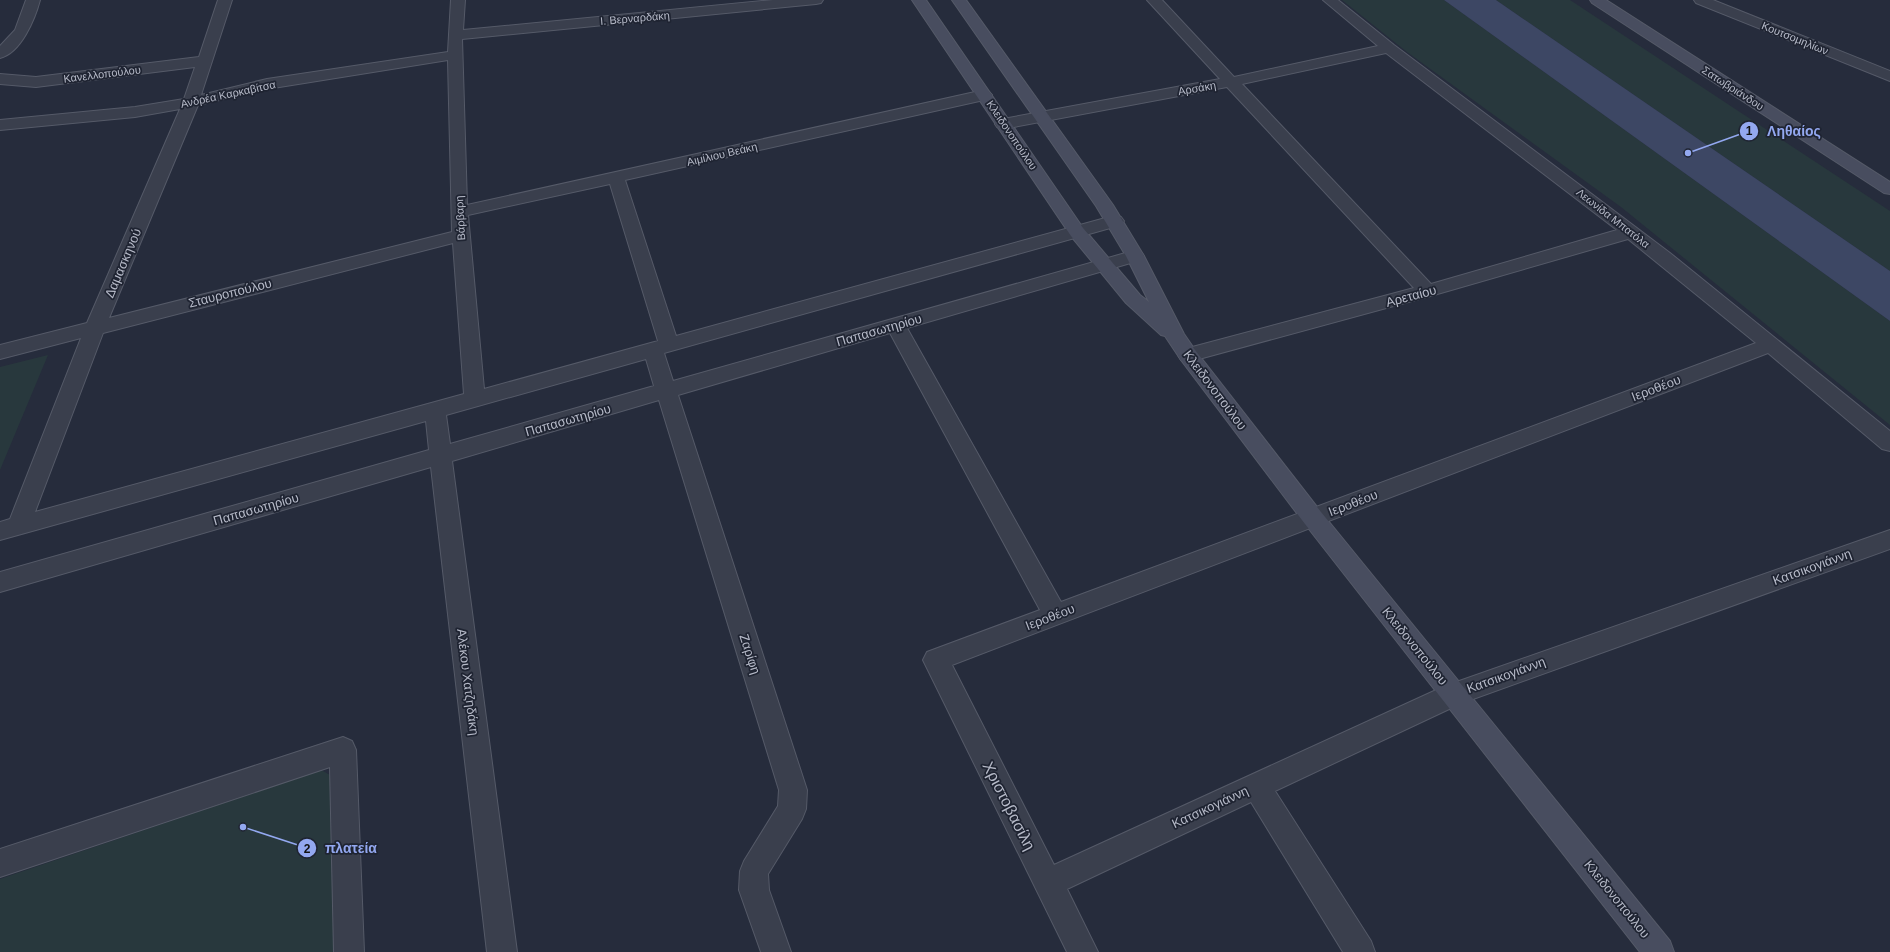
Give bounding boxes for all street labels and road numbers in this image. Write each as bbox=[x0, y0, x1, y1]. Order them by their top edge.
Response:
street label: Ι. Βερναρδάκη bbox=[600, 9, 670, 27]
street label: Κουτσομηλίων bbox=[1760, 19, 1831, 57]
street label: Κανελλοπούλου bbox=[63, 63, 141, 85]
street label: Σατωβριάνδου bbox=[1700, 64, 1766, 112]
street label: Ανδρέα Καρκαβίτσα bbox=[179, 78, 277, 110]
street label: Αρσάκη bbox=[1177, 79, 1217, 97]
street label: Κλειδονοπούλου bbox=[984, 98, 1040, 172]
street label: Αιμίλιου Βεάκη bbox=[686, 140, 758, 168]
street label: Λεωνίδα Μπατόλα bbox=[1574, 186, 1652, 251]
street label: Βάρβαρη bbox=[453, 195, 467, 241]
street label: Δαμασκηνού bbox=[102, 226, 144, 300]
street label: Σταυροπούλου bbox=[187, 275, 273, 311]
street label: Αρεταίου bbox=[1384, 282, 1438, 310]
street label: Παπασωτηρίου bbox=[835, 311, 923, 349]
street label: Κλειδονοπούλου bbox=[1180, 347, 1250, 433]
street label: Ιεροθέου bbox=[1629, 372, 1683, 404]
street label: Παπασωτηρίου bbox=[524, 401, 612, 439]
street label: Ιεροθέου bbox=[1326, 487, 1380, 519]
street label: Παπασωτηρίου bbox=[212, 490, 300, 528]
street label: Κατσικογιάννη bbox=[1771, 546, 1853, 588]
street label: Ιεροθέου bbox=[1023, 601, 1077, 633]
street label: Κλειδονοπούλου bbox=[1379, 604, 1451, 688]
street label: Αλέκου Χατζηδάκη bbox=[454, 628, 482, 736]
street label: Ζαρίφη bbox=[736, 632, 764, 676]
street label: Κατσικογιάννη bbox=[1465, 654, 1547, 696]
street label: Χριστοβασίλη bbox=[979, 759, 1039, 853]
street label: Κατσικογιάννη bbox=[1169, 783, 1251, 831]
street label: Κλειδονοπούλου bbox=[1581, 857, 1653, 941]

